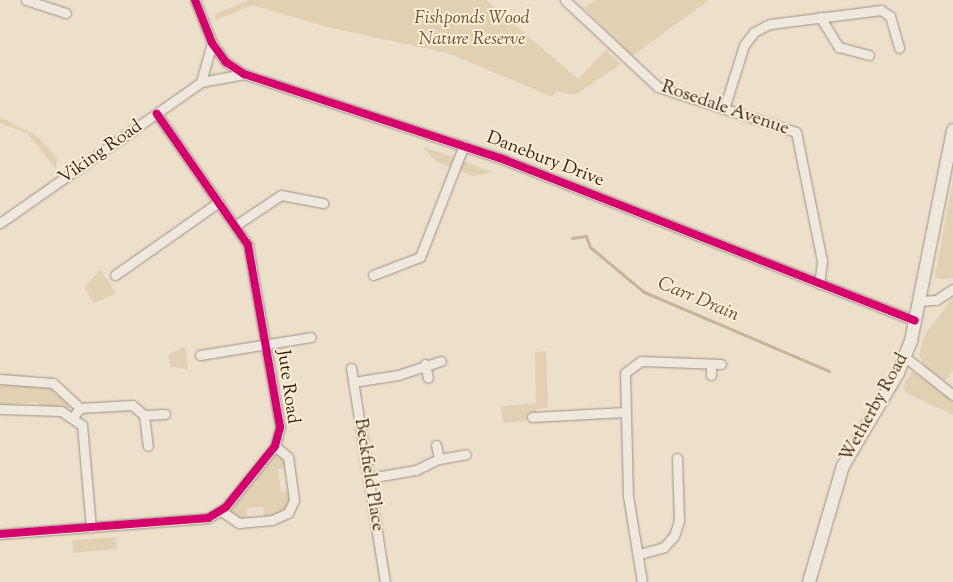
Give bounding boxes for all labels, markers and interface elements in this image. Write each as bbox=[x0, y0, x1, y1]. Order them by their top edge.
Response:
park label: Fishponds Wood Nature Reserve bbox=[414, 9, 530, 52]
street label: Rosedale Avenue bbox=[658, 77, 792, 141]
street label: Viking Road bbox=[55, 116, 147, 190]
street label: Danebury Drive bbox=[483, 128, 607, 192]
water label: Carr Drain bbox=[654, 273, 742, 327]
street label: Jute Road bbox=[271, 349, 303, 425]
street label: Wetherby Road bbox=[836, 350, 914, 466]
street label: Beckfield Place bbox=[348, 417, 388, 533]

